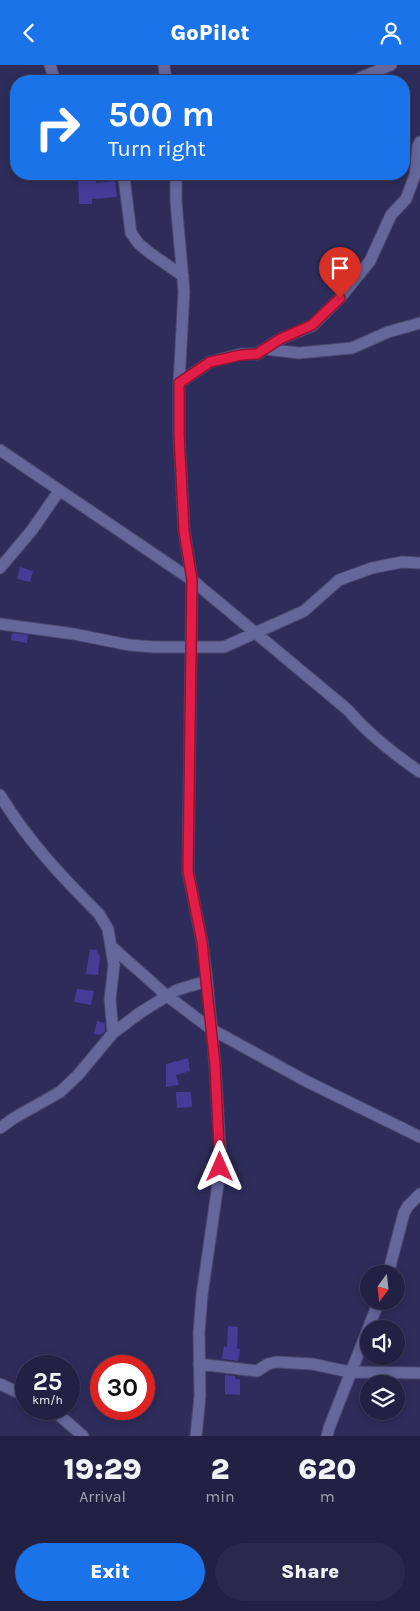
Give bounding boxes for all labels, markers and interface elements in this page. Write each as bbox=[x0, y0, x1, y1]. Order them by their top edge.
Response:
icon: back bbox=[15, 19, 43, 47]
icon: person bbox=[377, 19, 405, 47]
text: GoPilot bbox=[170, 20, 250, 46]
text: 500 m bbox=[108, 94, 215, 135]
icon: right bbox=[25, 95, 90, 160]
text: Turn right bbox=[108, 136, 206, 162]
pin bbox=[319, 247, 361, 298]
icon: arrive bbox=[326, 254, 354, 282]
position arrow bbox=[193, 1140, 245, 1192]
north arrow bbox=[360, 1265, 405, 1310]
map controls bbox=[360, 1265, 405, 1420]
button: sound bbox=[360, 1320, 405, 1365]
speed limit sign: 30 bbox=[90, 1355, 155, 1420]
text: 25 bbox=[33, 1367, 62, 1396]
button: layers bbox=[360, 1375, 405, 1420]
text: km/h bbox=[32, 1393, 63, 1407]
text: 19:29 bbox=[63, 1451, 142, 1487]
text: 2 bbox=[210, 1451, 229, 1487]
text: 620 bbox=[298, 1451, 357, 1487]
text: Arrival bbox=[79, 1487, 126, 1506]
text: min bbox=[205, 1487, 235, 1506]
text: m bbox=[320, 1487, 335, 1506]
button: Exit bbox=[15, 1543, 205, 1601]
button: Share bbox=[215, 1543, 405, 1601]

